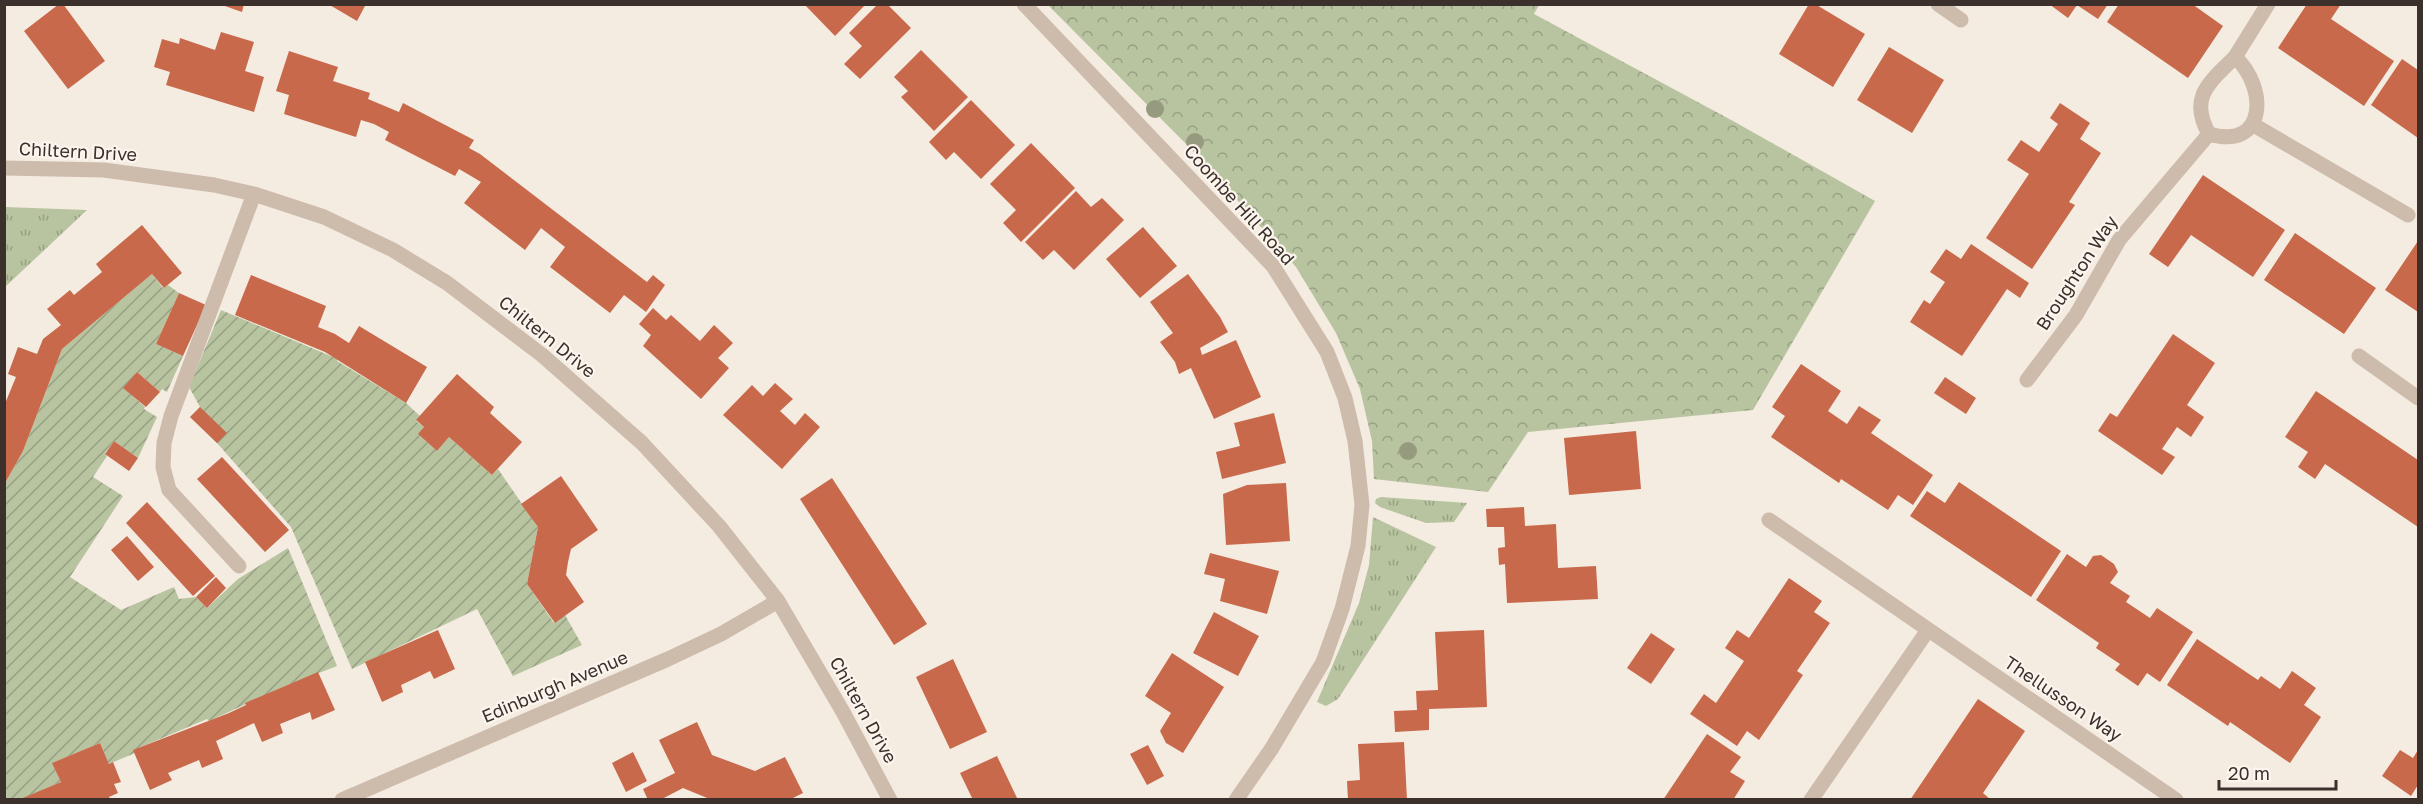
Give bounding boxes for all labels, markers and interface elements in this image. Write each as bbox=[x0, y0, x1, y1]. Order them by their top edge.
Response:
street label: Chiltern Drive bbox=[18, 137, 138, 165]
street label: Coombe Hill Road bbox=[1180, 140, 1300, 269]
street label: Broughton Way bbox=[2031, 211, 2121, 334]
street label: Chiltern Drive bbox=[495, 290, 601, 382]
street label: Edinburgh Avenue bbox=[478, 645, 631, 727]
street label: Thellusson Way bbox=[2001, 651, 2126, 746]
street label: Chiltern Drive bbox=[826, 652, 902, 767]
scale bar bbox=[2219, 753, 2336, 791]
text: 20 m bbox=[2228, 762, 2270, 784]

